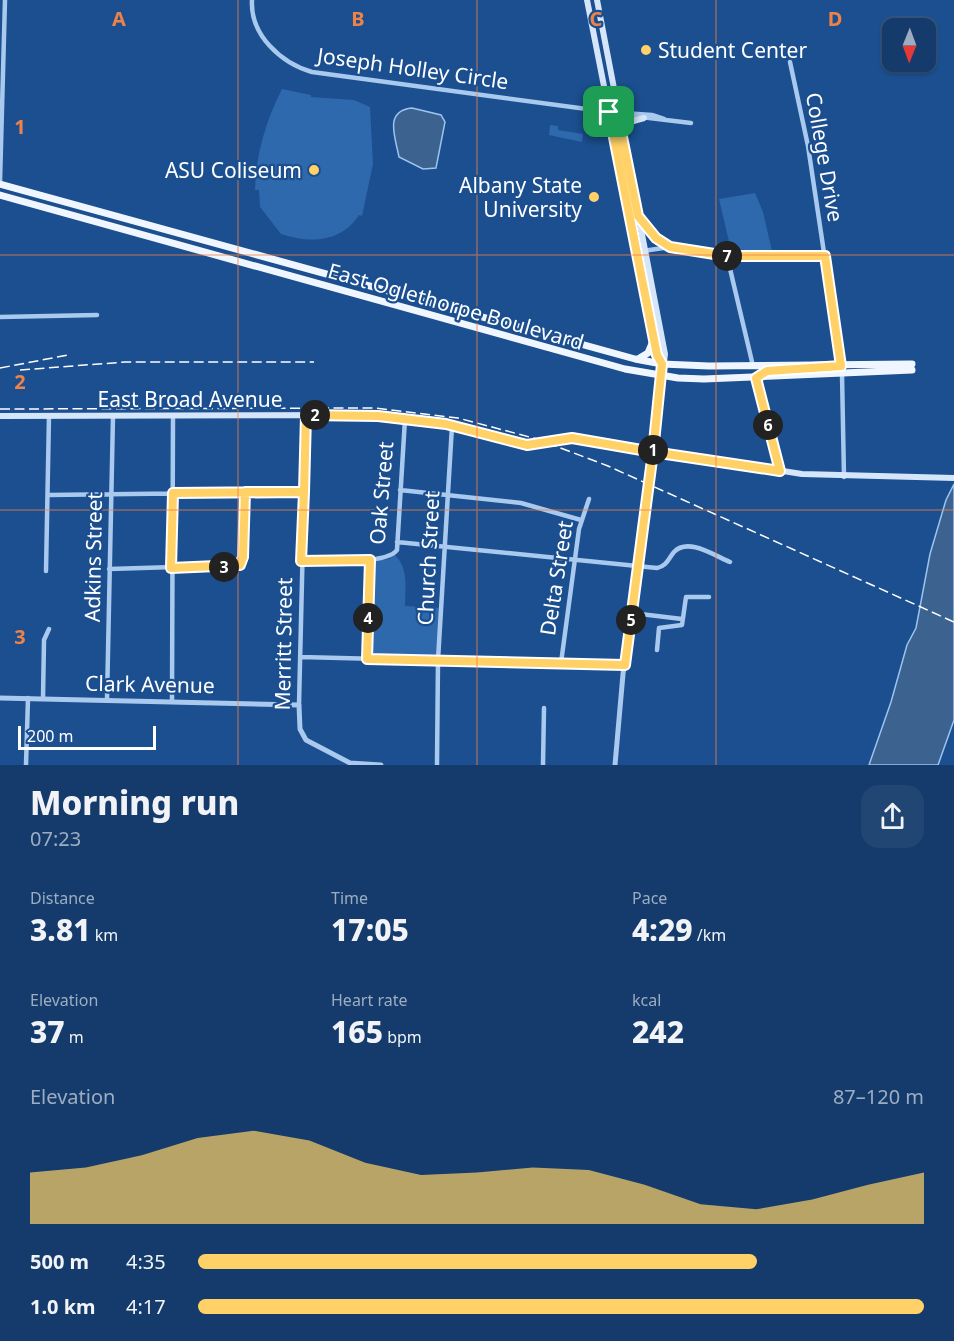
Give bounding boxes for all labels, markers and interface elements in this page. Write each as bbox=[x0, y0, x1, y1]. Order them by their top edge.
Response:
text: A bbox=[112, 5, 126, 32]
text: B bbox=[351, 5, 365, 32]
text: C bbox=[590, 5, 603, 32]
text: D bbox=[828, 5, 842, 32]
north arrow bbox=[882, 18, 936, 72]
map controls bbox=[882, 18, 936, 72]
place label: Student Center bbox=[658, 36, 807, 64]
street label: Joseph Holley Circle bbox=[314, 40, 510, 95]
marker: Student Center bbox=[639, 43, 653, 57]
pin bbox=[583, 86, 634, 137]
street label: College Drive bbox=[800, 90, 850, 224]
icon: arrive bbox=[592, 95, 625, 128]
text: 1 bbox=[14, 113, 26, 140]
place label: ASU Coliseum bbox=[165, 156, 302, 184]
marker: ASU Coliseum bbox=[307, 163, 321, 177]
place label: Albany State University bbox=[459, 171, 582, 223]
marker: Albany State University bbox=[587, 190, 601, 204]
pin: 7 bbox=[712, 241, 742, 271]
text: 7 bbox=[722, 245, 732, 267]
street label: East Oglethorpe Boulevard bbox=[325, 256, 587, 356]
text: 2 bbox=[14, 368, 26, 395]
street label: East Broad Avenue bbox=[97, 385, 283, 413]
pin: 2 bbox=[300, 400, 330, 430]
text: 2 bbox=[310, 404, 320, 426]
pin: 6 bbox=[753, 410, 783, 440]
text: 6 bbox=[763, 414, 773, 436]
pin: 1 bbox=[638, 435, 668, 465]
text: 1 bbox=[648, 439, 658, 461]
street label: Oak Street bbox=[363, 440, 399, 546]
street label: Church Street bbox=[410, 490, 446, 626]
street label: Adkins Street bbox=[78, 491, 108, 622]
street label: Delta Street bbox=[533, 518, 579, 637]
pin: 3 bbox=[209, 552, 239, 582]
text: 3 bbox=[219, 556, 229, 578]
street label: Merritt Street bbox=[268, 577, 298, 711]
pin: 4 bbox=[353, 603, 383, 633]
pin: 5 bbox=[616, 605, 646, 635]
text: 4 bbox=[363, 607, 373, 629]
text: 5 bbox=[626, 609, 636, 631]
text: 3 bbox=[14, 623, 26, 650]
street label: Clark Avenue bbox=[85, 669, 215, 699]
scale bar bbox=[18, 723, 156, 750]
text: 200 m bbox=[27, 725, 74, 747]
text: Morning run bbox=[30, 780, 239, 825]
button: share bbox=[861, 785, 924, 848]
text: 07:23 bbox=[30, 825, 81, 852]
text: Distance bbox=[30, 887, 95, 909]
text: Time bbox=[331, 887, 368, 909]
text: Pace bbox=[632, 887, 667, 909]
text: 3.81 bbox=[30, 909, 91, 950]
text: 17:05 bbox=[331, 909, 409, 950]
text: 4:29 bbox=[632, 909, 693, 950]
text: km bbox=[91, 924, 118, 946]
text: /km bbox=[693, 924, 726, 946]
text: Elevation bbox=[30, 989, 98, 1011]
text: Heart rate bbox=[331, 989, 407, 1011]
text: kcal bbox=[632, 989, 661, 1011]
text: 37 bbox=[30, 1011, 65, 1052]
text: 165 bbox=[331, 1011, 383, 1052]
text: 242 bbox=[632, 1011, 684, 1052]
text: m bbox=[65, 1026, 84, 1048]
text: bpm bbox=[383, 1026, 422, 1048]
text: Elevation bbox=[30, 1083, 115, 1110]
text: 87–120 m bbox=[833, 1083, 924, 1110]
text: 500 m bbox=[30, 1248, 89, 1275]
text: 4:35 bbox=[126, 1248, 166, 1275]
text: 1.0 km bbox=[30, 1293, 96, 1320]
text: 4:17 bbox=[126, 1293, 166, 1320]

